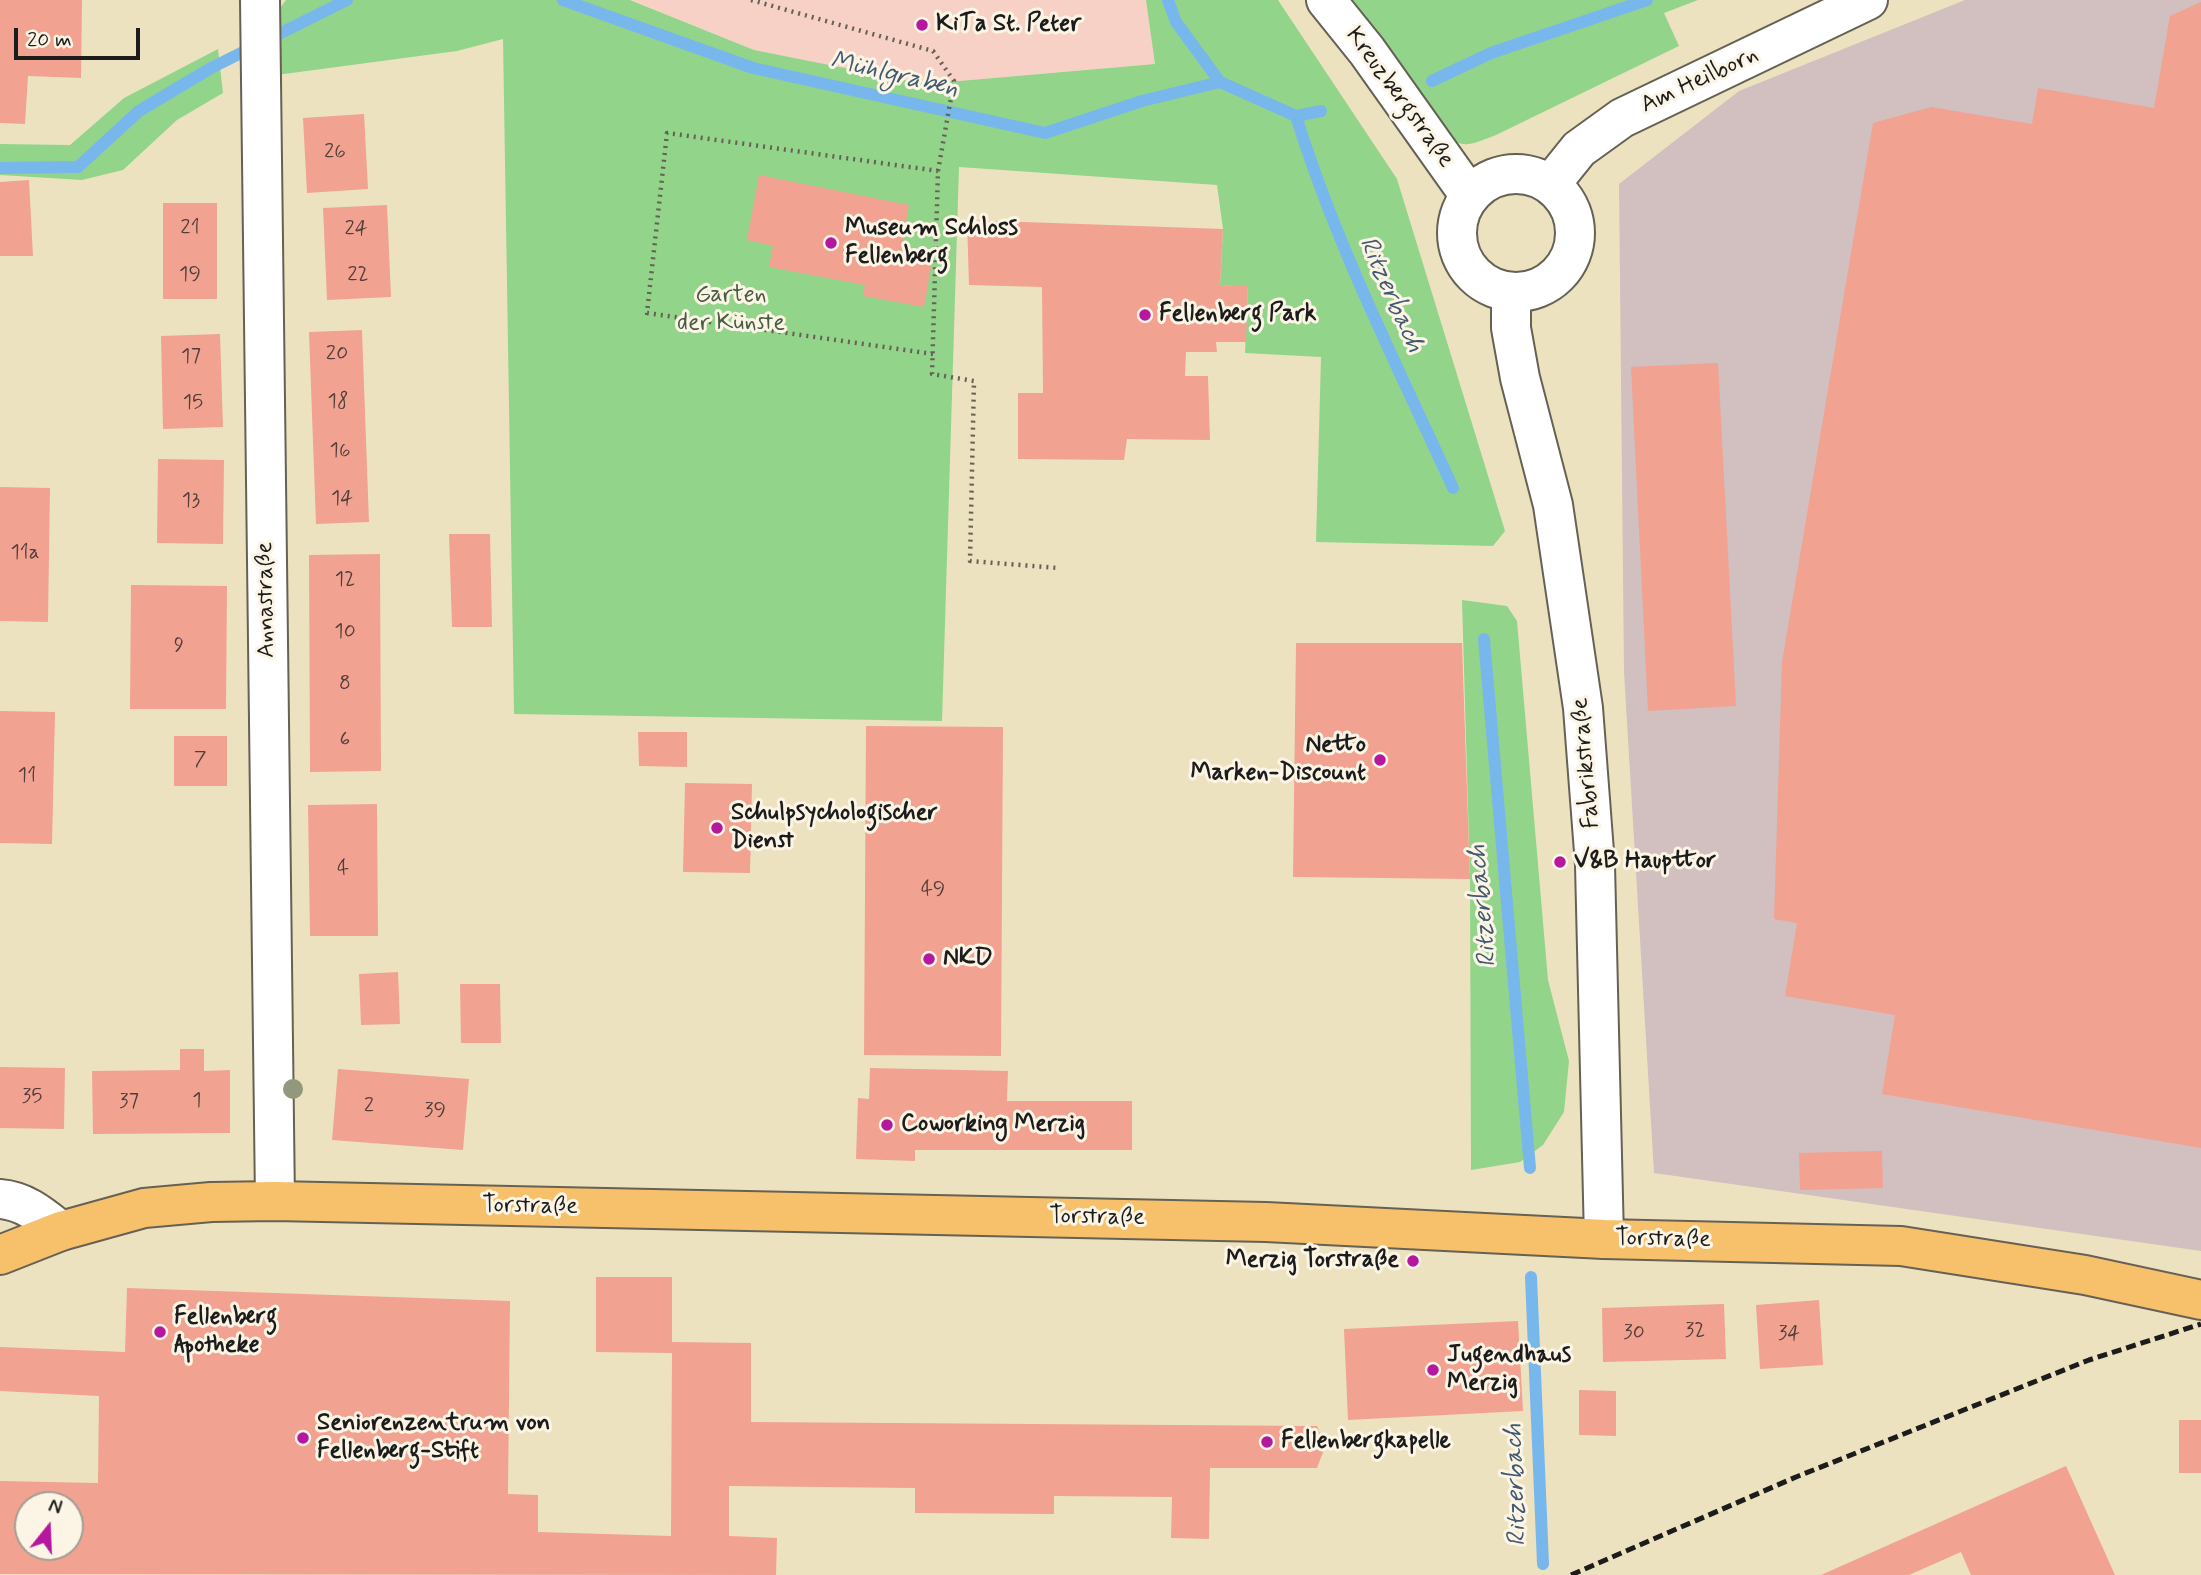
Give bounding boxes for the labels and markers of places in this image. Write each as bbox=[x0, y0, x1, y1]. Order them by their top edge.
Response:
place label: KiTa St. Peter bbox=[936, 11, 1081, 39]
marker: KiTa St. Peter bbox=[914, 17, 930, 33]
place label: Museum Schloss Fellenberg bbox=[845, 215, 1018, 271]
marker: Museum Schloss Fellenberg bbox=[823, 235, 839, 251]
place label: Fellenberg Park bbox=[1159, 301, 1316, 329]
marker: Fellenberg Park bbox=[1137, 307, 1153, 323]
place label: Netto Marken-Discount bbox=[1190, 732, 1366, 788]
marker: Netto Marken-Discount bbox=[1372, 752, 1388, 768]
place label: Schulpsychologischer Dienst bbox=[731, 800, 938, 856]
marker: Schulpsychologischer Dienst bbox=[709, 820, 725, 836]
place label: V&B Haupttor bbox=[1574, 848, 1716, 876]
marker: V&B Haupttor bbox=[1552, 854, 1568, 870]
place label: NKD bbox=[943, 945, 993, 973]
marker: NKD bbox=[921, 951, 937, 967]
place label: Coworking Merzig bbox=[901, 1111, 1085, 1139]
marker: Coworking Merzig bbox=[879, 1117, 895, 1133]
place label: Merzig Torstraße bbox=[1226, 1247, 1399, 1275]
marker: Merzig Torstraße bbox=[1405, 1253, 1421, 1269]
place label: Fellenberg Apotheke bbox=[174, 1304, 277, 1360]
marker: Fellenberg Apotheke bbox=[152, 1324, 168, 1340]
place label: Jugendhaus Merzig bbox=[1447, 1342, 1571, 1398]
marker: Jugendhaus Merzig bbox=[1425, 1362, 1441, 1378]
place label: Seniorenzentrum von Fellenberg-Stift bbox=[317, 1410, 550, 1466]
place label: Fellenbergkapelle bbox=[1281, 1428, 1451, 1456]
marker: Seniorenzentrum von Fellenberg-Stift bbox=[295, 1430, 311, 1446]
marker: Fellenbergkapelle bbox=[1259, 1434, 1275, 1450]

